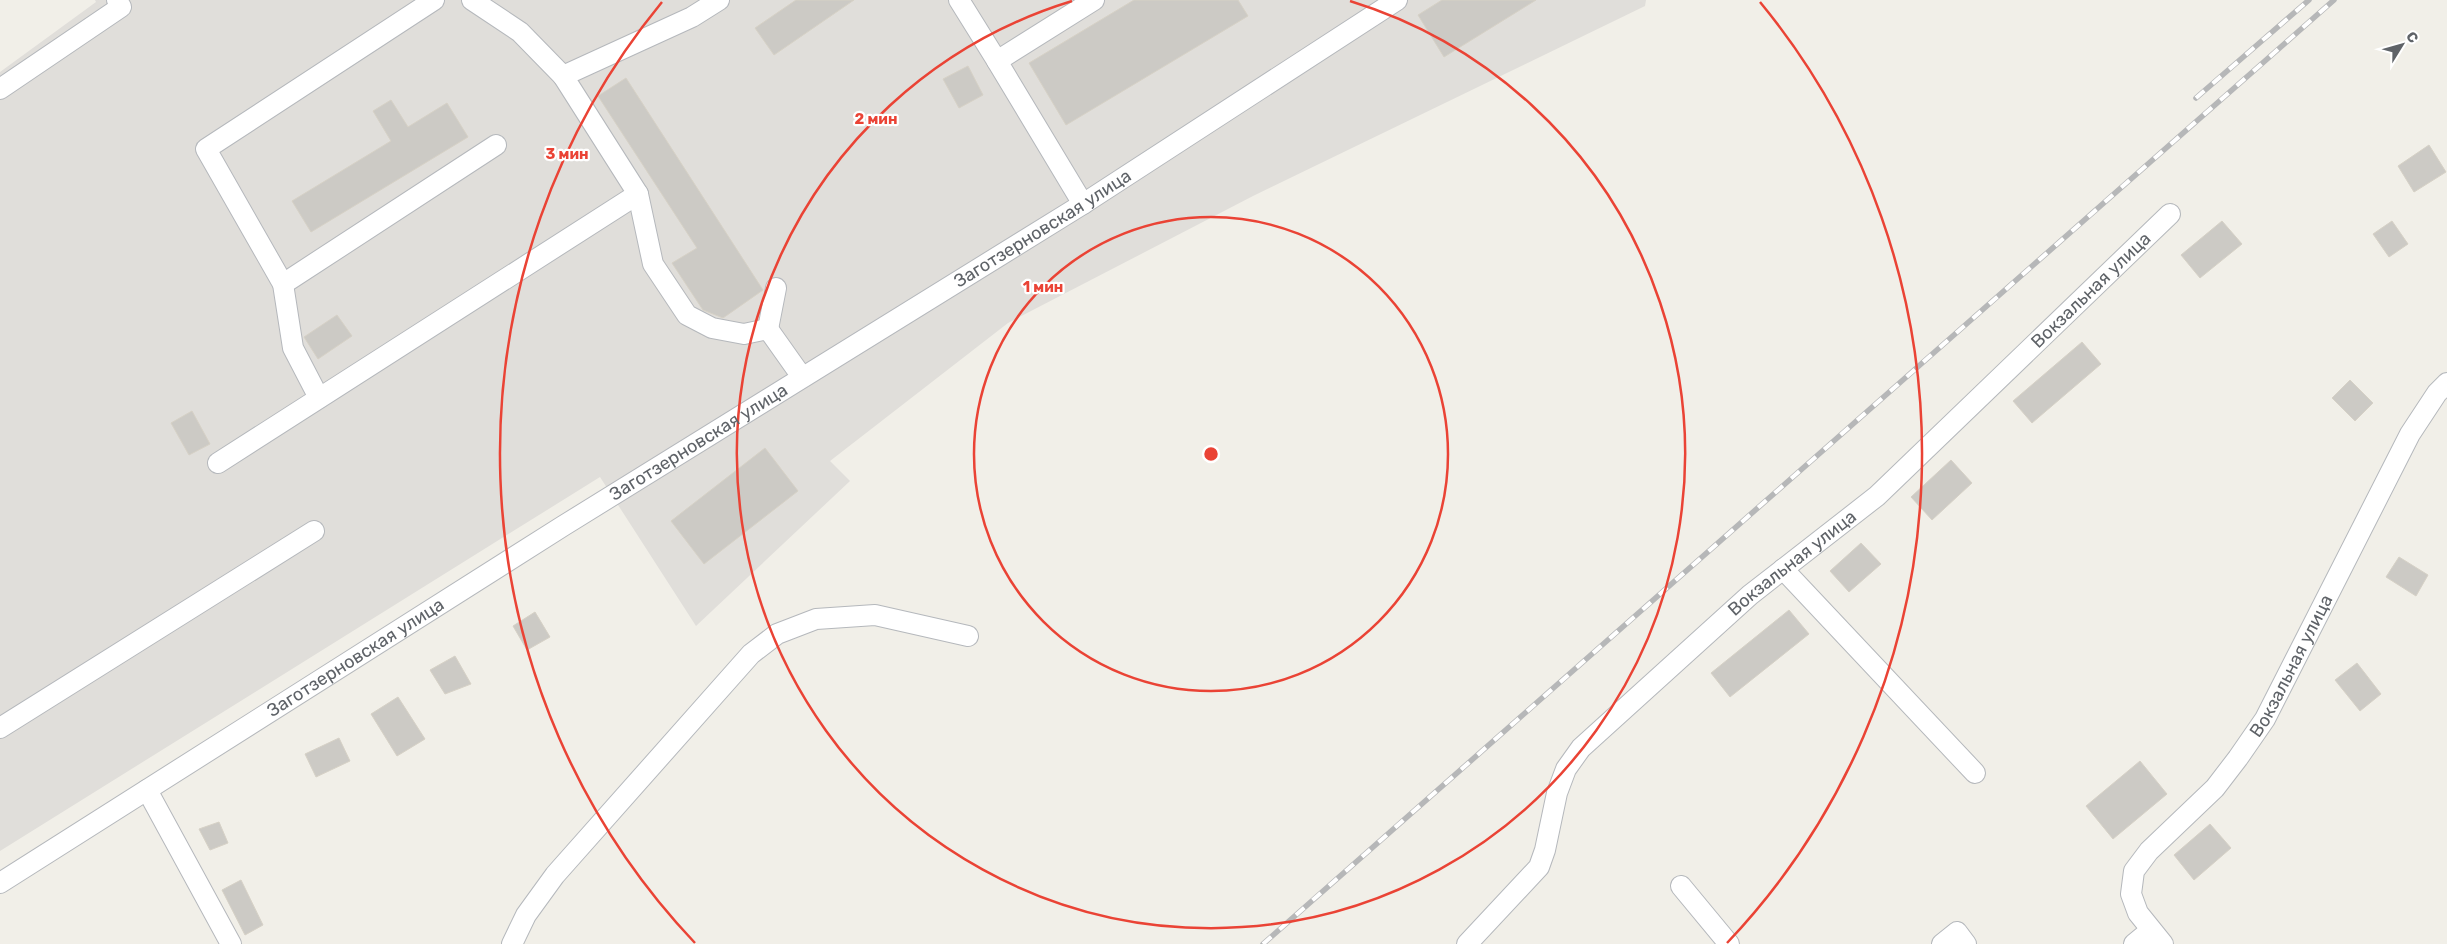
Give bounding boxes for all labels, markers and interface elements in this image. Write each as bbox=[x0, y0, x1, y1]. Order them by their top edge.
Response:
north arrow bbox=[2377, 20, 2427, 70]
text: С bbox=[2402, 28, 2422, 47]
text: 2 мин bbox=[855, 110, 897, 128]
text: 3 мин bbox=[545, 145, 589, 163]
street label: Заготзерновская улица bbox=[950, 165, 1135, 292]
street label: Вокзальная улица bbox=[2026, 228, 2155, 353]
text: 1 мин bbox=[1023, 278, 1063, 296]
street label: Заготзерновская улица bbox=[605, 379, 792, 505]
centre of rings bbox=[1202, 445, 1220, 463]
street label: Вокзальная улица bbox=[1723, 505, 1861, 621]
street label: Вокзальная улица bbox=[2245, 591, 2337, 741]
street label: Заготзерновская улица bbox=[263, 593, 448, 722]

